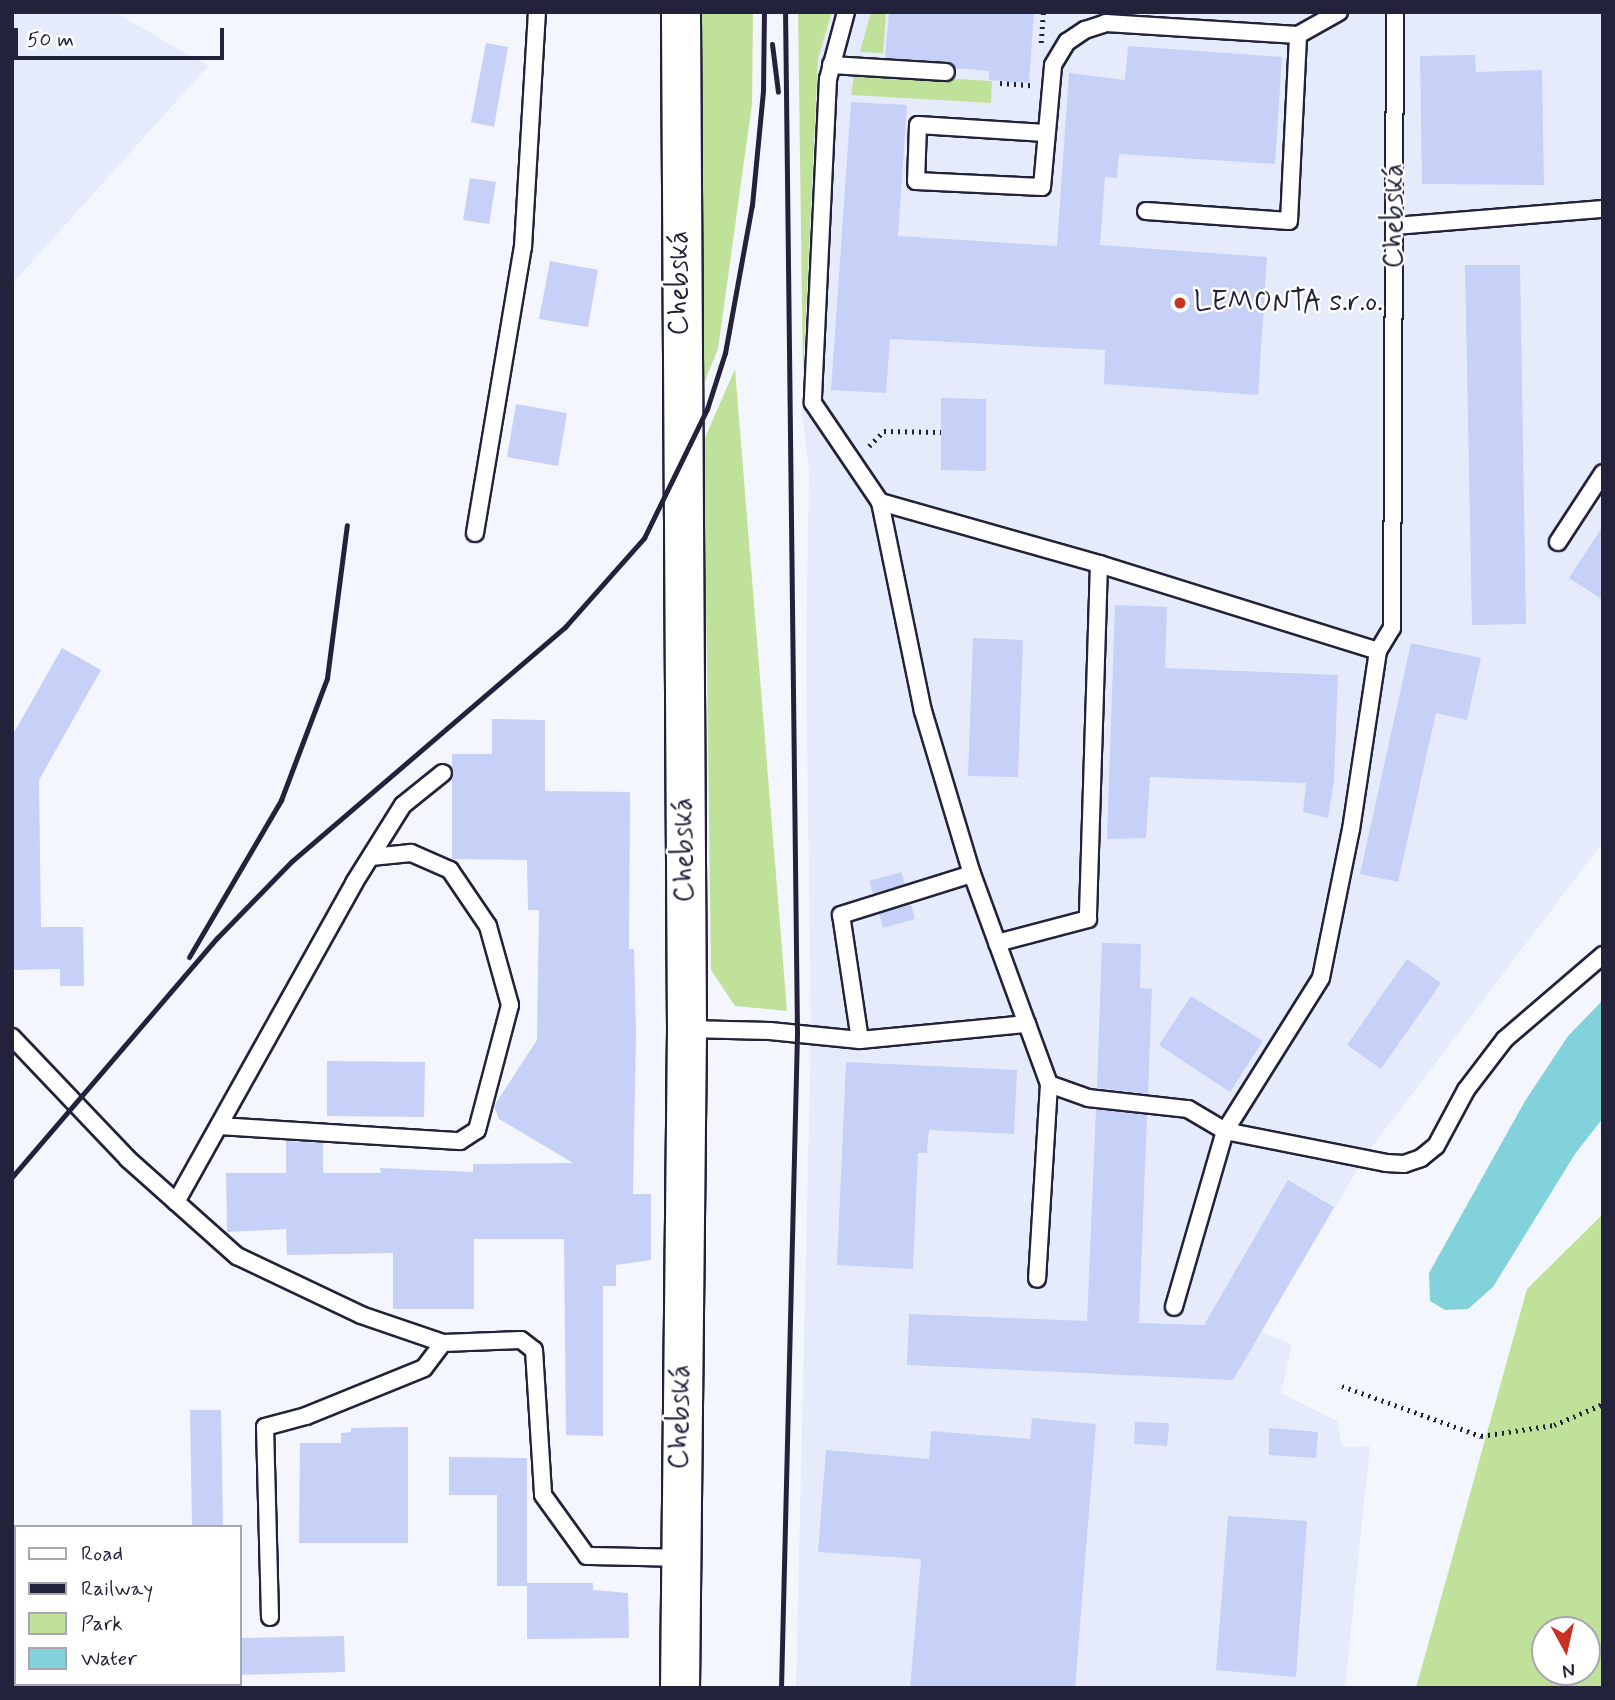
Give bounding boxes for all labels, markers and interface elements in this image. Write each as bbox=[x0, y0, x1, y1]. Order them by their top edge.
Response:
scale bar bbox=[18, 14, 228, 58]
text: 50 m bbox=[27, 26, 74, 54]
street label: Chebská bbox=[1378, 164, 1412, 268]
street label: Chebská bbox=[663, 231, 697, 335]
place label: LEMONTA s.r.o. bbox=[1194, 286, 1383, 320]
marker: LEMONTA s.r.o. bbox=[1172, 295, 1188, 311]
street label: Chebská bbox=[667, 797, 703, 903]
street label: Chebská bbox=[663, 1364, 699, 1470]
legend bbox=[14, 1525, 242, 1686]
text: Road bbox=[81, 1540, 123, 1568]
text: Railway bbox=[81, 1575, 153, 1603]
text: Park bbox=[81, 1610, 123, 1638]
north arrow bbox=[1531, 1616, 1601, 1686]
text: Water bbox=[81, 1645, 137, 1673]
text: N bbox=[1561, 1657, 1577, 1684]

